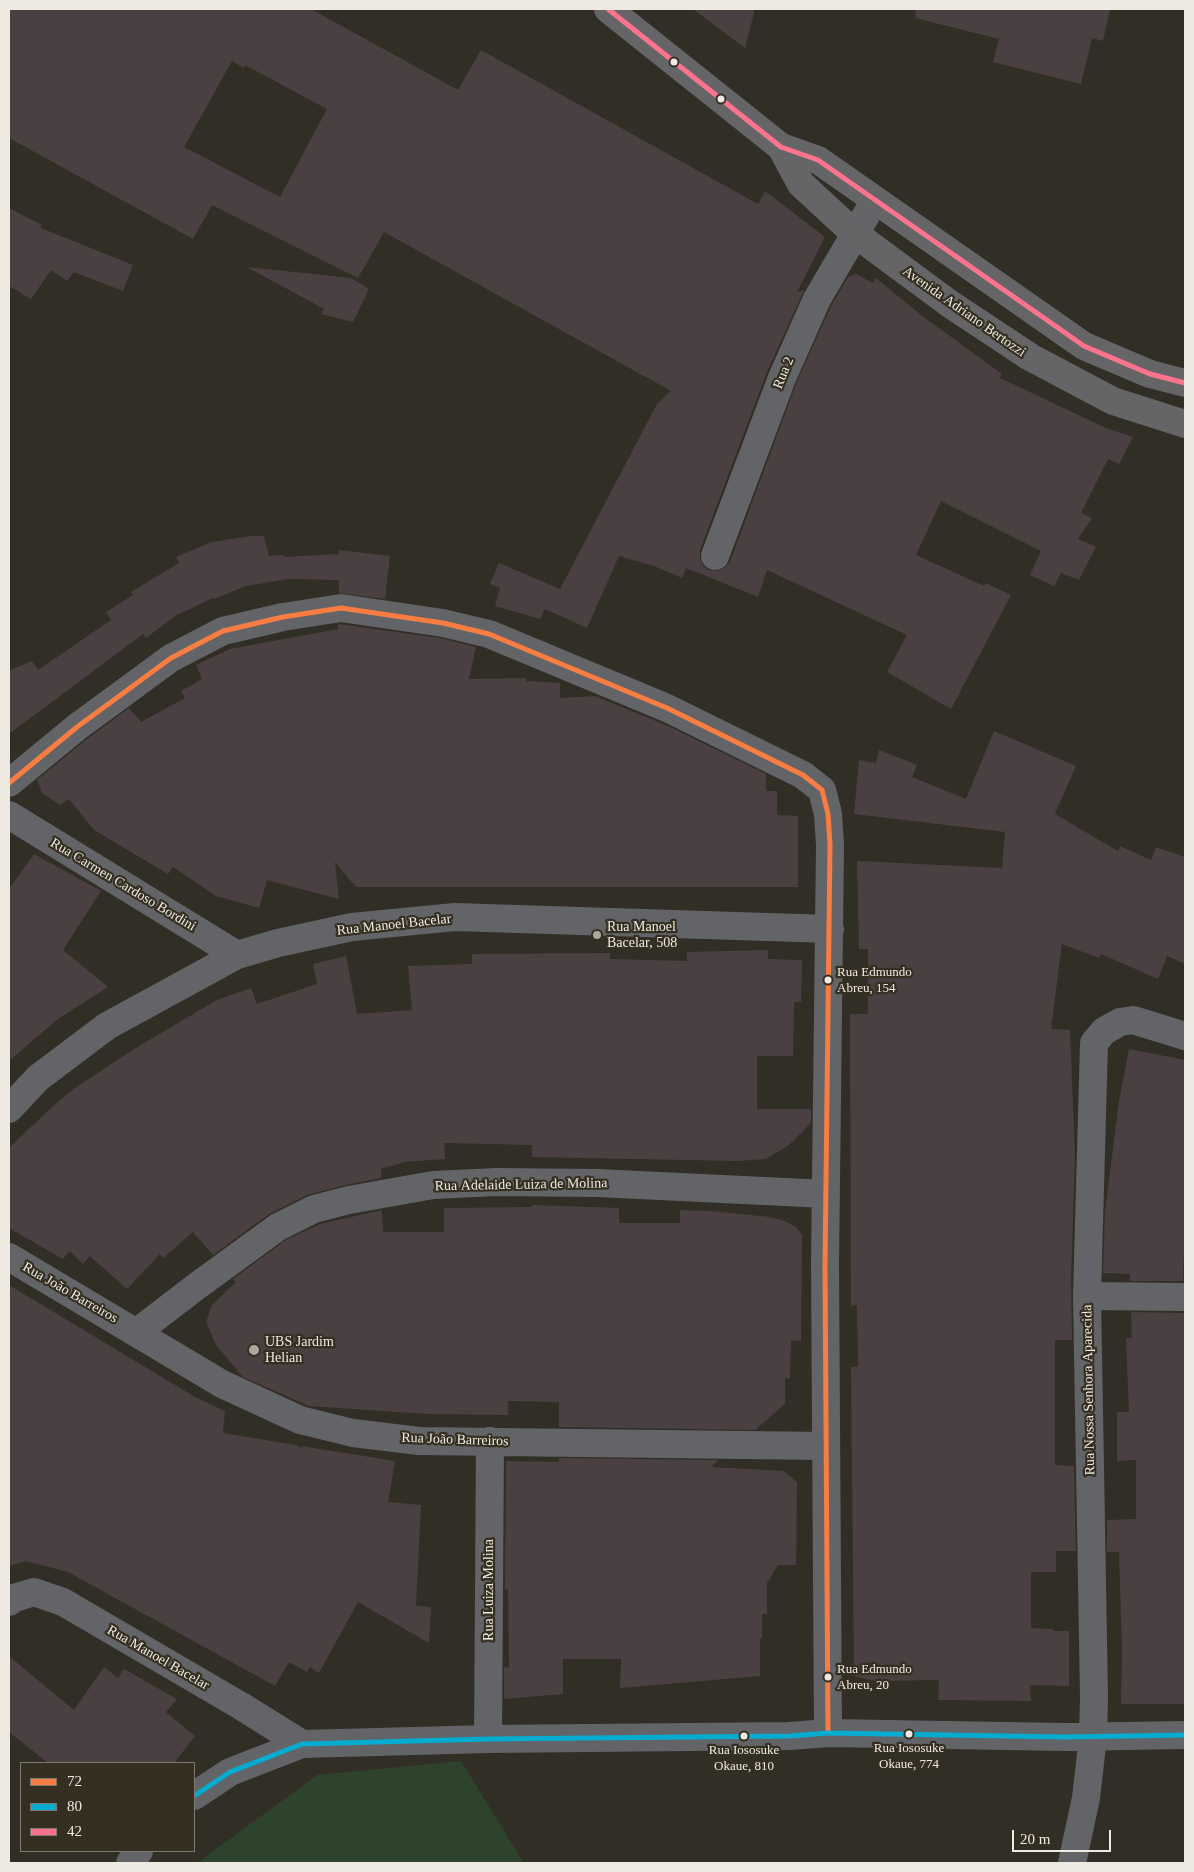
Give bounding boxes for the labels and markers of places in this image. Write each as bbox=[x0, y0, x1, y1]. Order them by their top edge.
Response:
unlabelled marker bbox=[669, 57, 679, 67]
unlabelled marker bbox=[716, 94, 726, 104]
place label: Rua Manoel Bacelar, 508 bbox=[607, 919, 677, 952]
marker: Rua Manoel Bacelar, 508 bbox=[591, 929, 603, 941]
place label: Rua Edmundo Abreu, 154 bbox=[837, 965, 912, 996]
marker: Rua Edmundo Abreu, 154 bbox=[823, 975, 833, 985]
place label: UBS Jardim Helian bbox=[265, 1334, 334, 1366]
marker: UBS Jardim Helian bbox=[247, 1343, 261, 1357]
place label: Rua Edmundo Abreu, 20 bbox=[837, 1662, 912, 1693]
marker: Rua Edmundo Abreu, 20 bbox=[823, 1672, 833, 1682]
marker: Rua Iososuke Okaue, 774 bbox=[904, 1729, 914, 1739]
marker: Rua Iososuke Okaue, 810 bbox=[739, 1731, 749, 1741]
place label: Rua Iososuke Okaue, 774 bbox=[874, 1741, 944, 1772]
place label: Rua Iososuke Okaue, 810 bbox=[709, 1743, 779, 1774]

